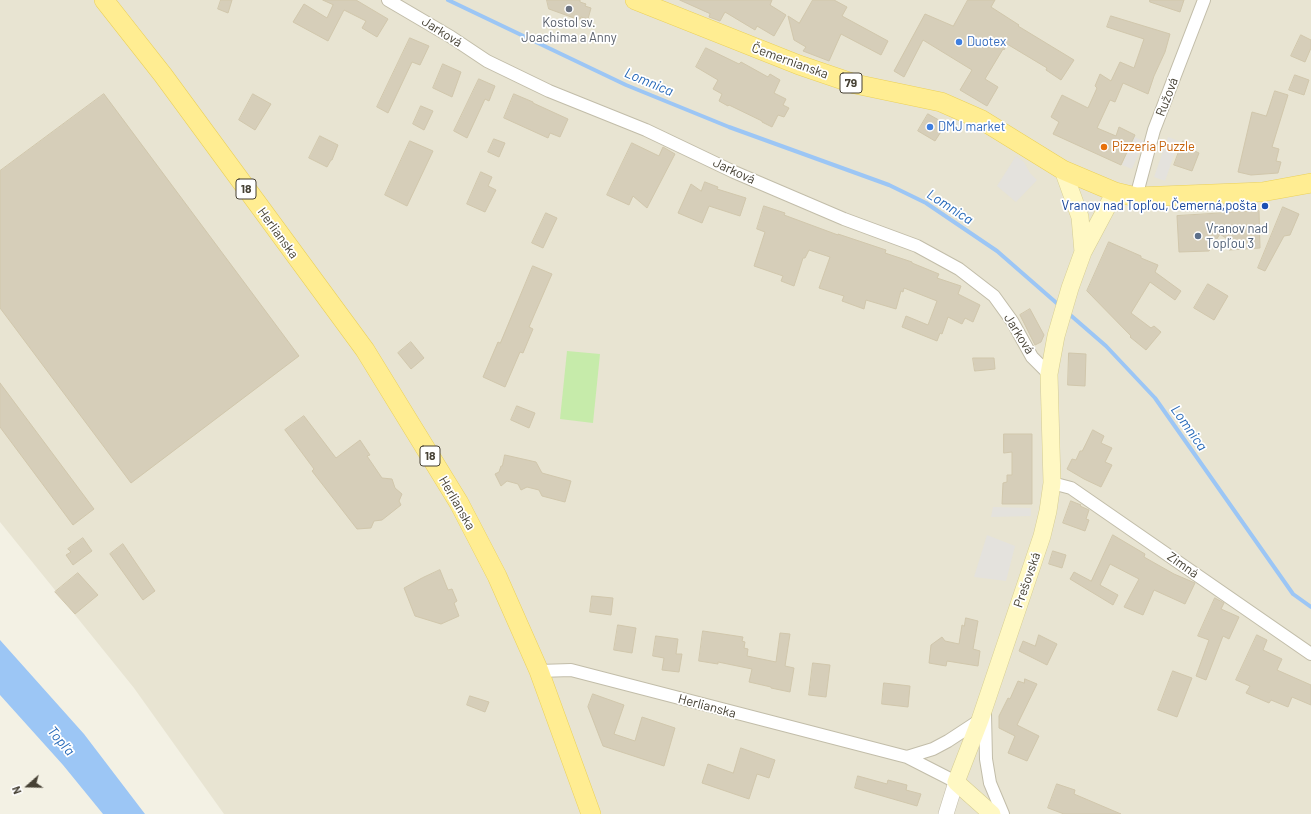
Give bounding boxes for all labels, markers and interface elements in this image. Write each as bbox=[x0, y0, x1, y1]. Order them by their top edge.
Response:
marker: Kostol sv. Joachima a Anny bbox=[564, 4, 574, 14]
street label: Jarková bbox=[419, 14, 465, 50]
place label: Kostol sv. Joachima a Anny bbox=[521, 15, 617, 46]
place label: Duotex bbox=[967, 34, 1006, 50]
marker: Duotex bbox=[954, 37, 964, 47]
street label: Čemernianska bbox=[750, 40, 830, 82]
water label: Lomnica bbox=[622, 64, 676, 100]
road number: 79 bbox=[840, 73, 862, 93]
street label: Ružová bbox=[1153, 75, 1181, 119]
place label: DMJ market bbox=[938, 119, 1005, 135]
marker: DMJ market bbox=[925, 122, 935, 132]
place label: Pizzeria Puzzle bbox=[1112, 139, 1195, 155]
marker: Pizzeria Puzzle bbox=[1099, 142, 1109, 152]
street label: Jarková bbox=[710, 155, 758, 187]
road number: 18 bbox=[236, 179, 256, 199]
water label: Lomnica bbox=[924, 186, 976, 228]
place label: Vranov nad Topľou, Čemerná,pošta bbox=[1062, 198, 1257, 214]
marker: Vranov nad Topľou, Čemerná,pošta bbox=[1260, 201, 1270, 211]
street label: Herlianska bbox=[254, 204, 302, 262]
place label: Vranov nad Topľou 3 bbox=[1206, 221, 1268, 252]
marker: Vranov nad Topľou 3 bbox=[1193, 231, 1203, 241]
street label: Jarková bbox=[1001, 311, 1037, 357]
water label: Lomnica bbox=[1167, 402, 1211, 454]
road number: 18 bbox=[420, 446, 440, 466]
street label: Herlianska bbox=[435, 473, 479, 533]
street label: Zimná bbox=[1164, 549, 1202, 581]
street label: Prešovská bbox=[1010, 550, 1044, 610]
street label: Herlianska bbox=[676, 691, 738, 721]
water label: Topľa bbox=[44, 723, 78, 759]
north arrow bbox=[8, 766, 48, 806]
text: N bbox=[9, 785, 24, 796]

